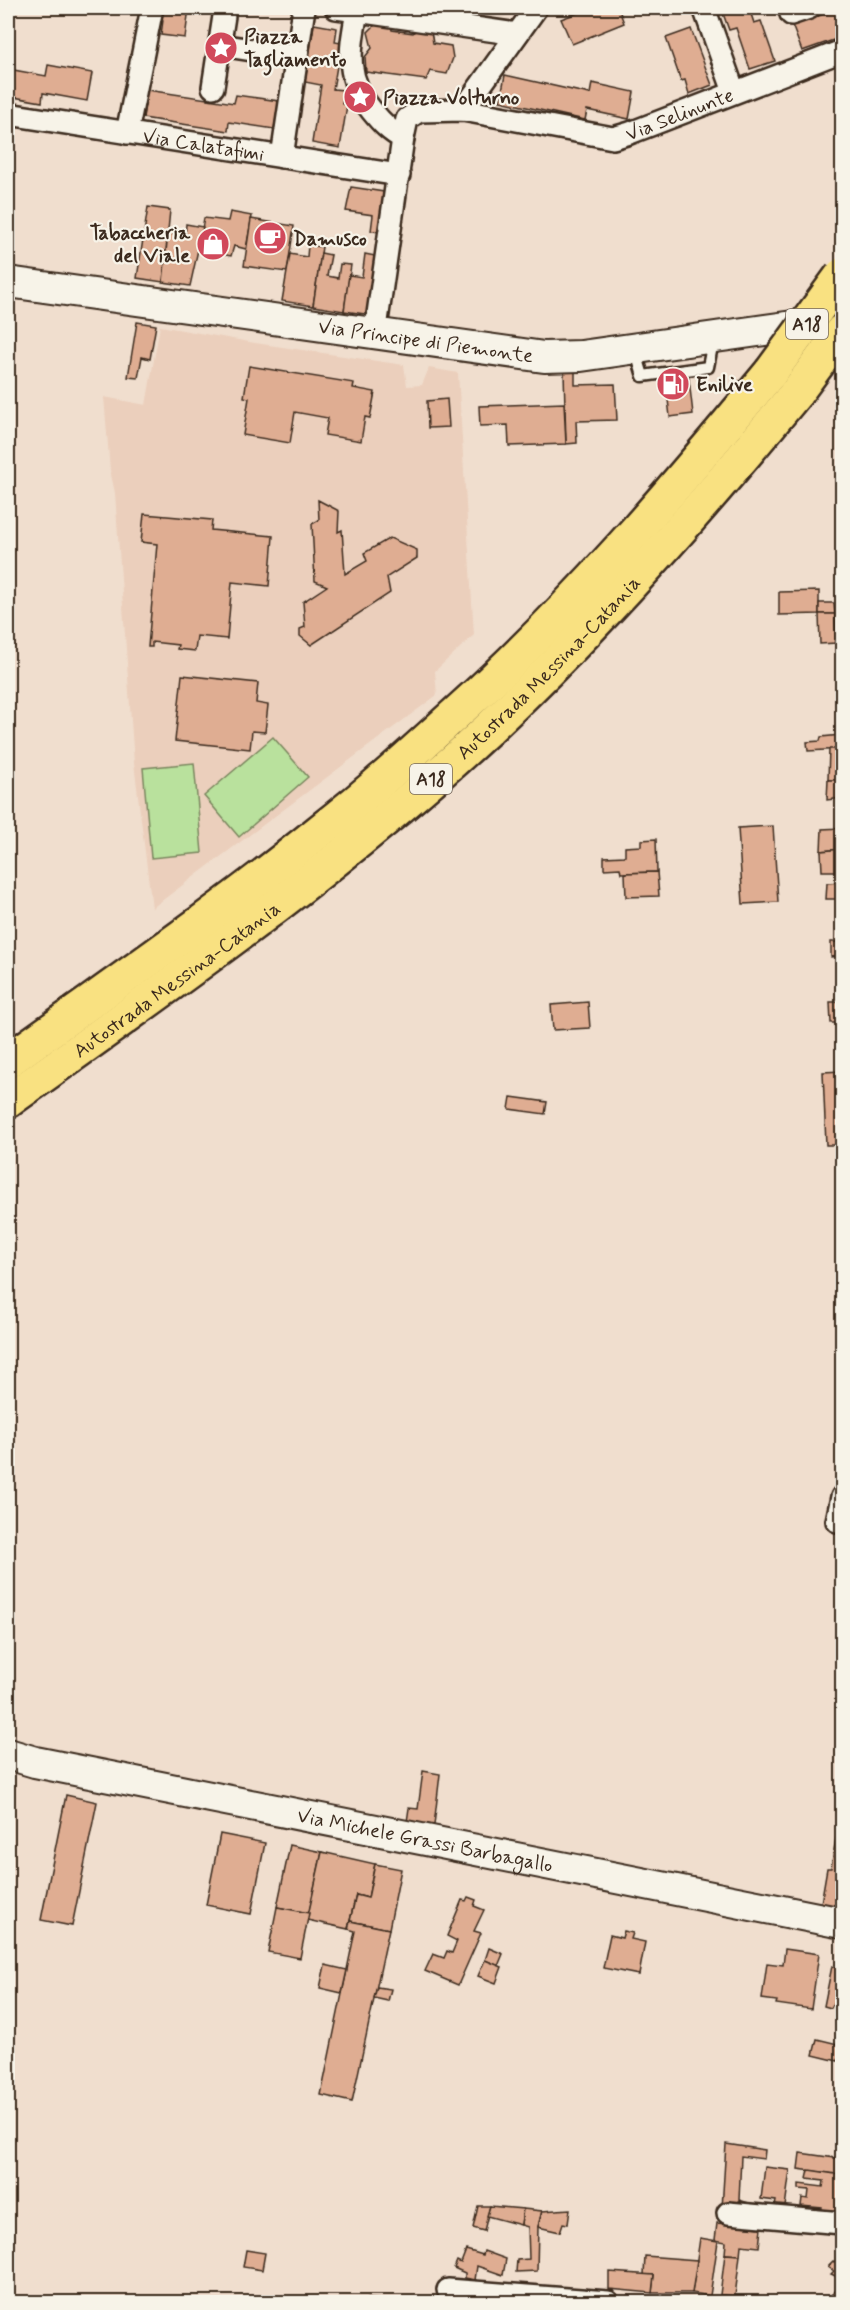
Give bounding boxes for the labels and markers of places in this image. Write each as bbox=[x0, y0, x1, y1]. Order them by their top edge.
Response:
place label: Piazza Tagliamento bbox=[244, 24, 347, 76]
place icon: Piazza Tagliamento bbox=[203, 30, 239, 66]
place icon: Piazza Volturno bbox=[342, 79, 378, 115]
place label: Piazza Volturno bbox=[383, 85, 520, 112]
place label: Tabaccheria del Viale bbox=[90, 220, 191, 270]
cafe icon: Damusco bbox=[252, 220, 288, 256]
shop icon: Tabaccheria del Viale bbox=[195, 226, 231, 262]
place label: Damusco bbox=[293, 226, 367, 253]
fuel station icon: Enilive bbox=[655, 366, 691, 402]
place label: Enilive bbox=[696, 372, 753, 399]

